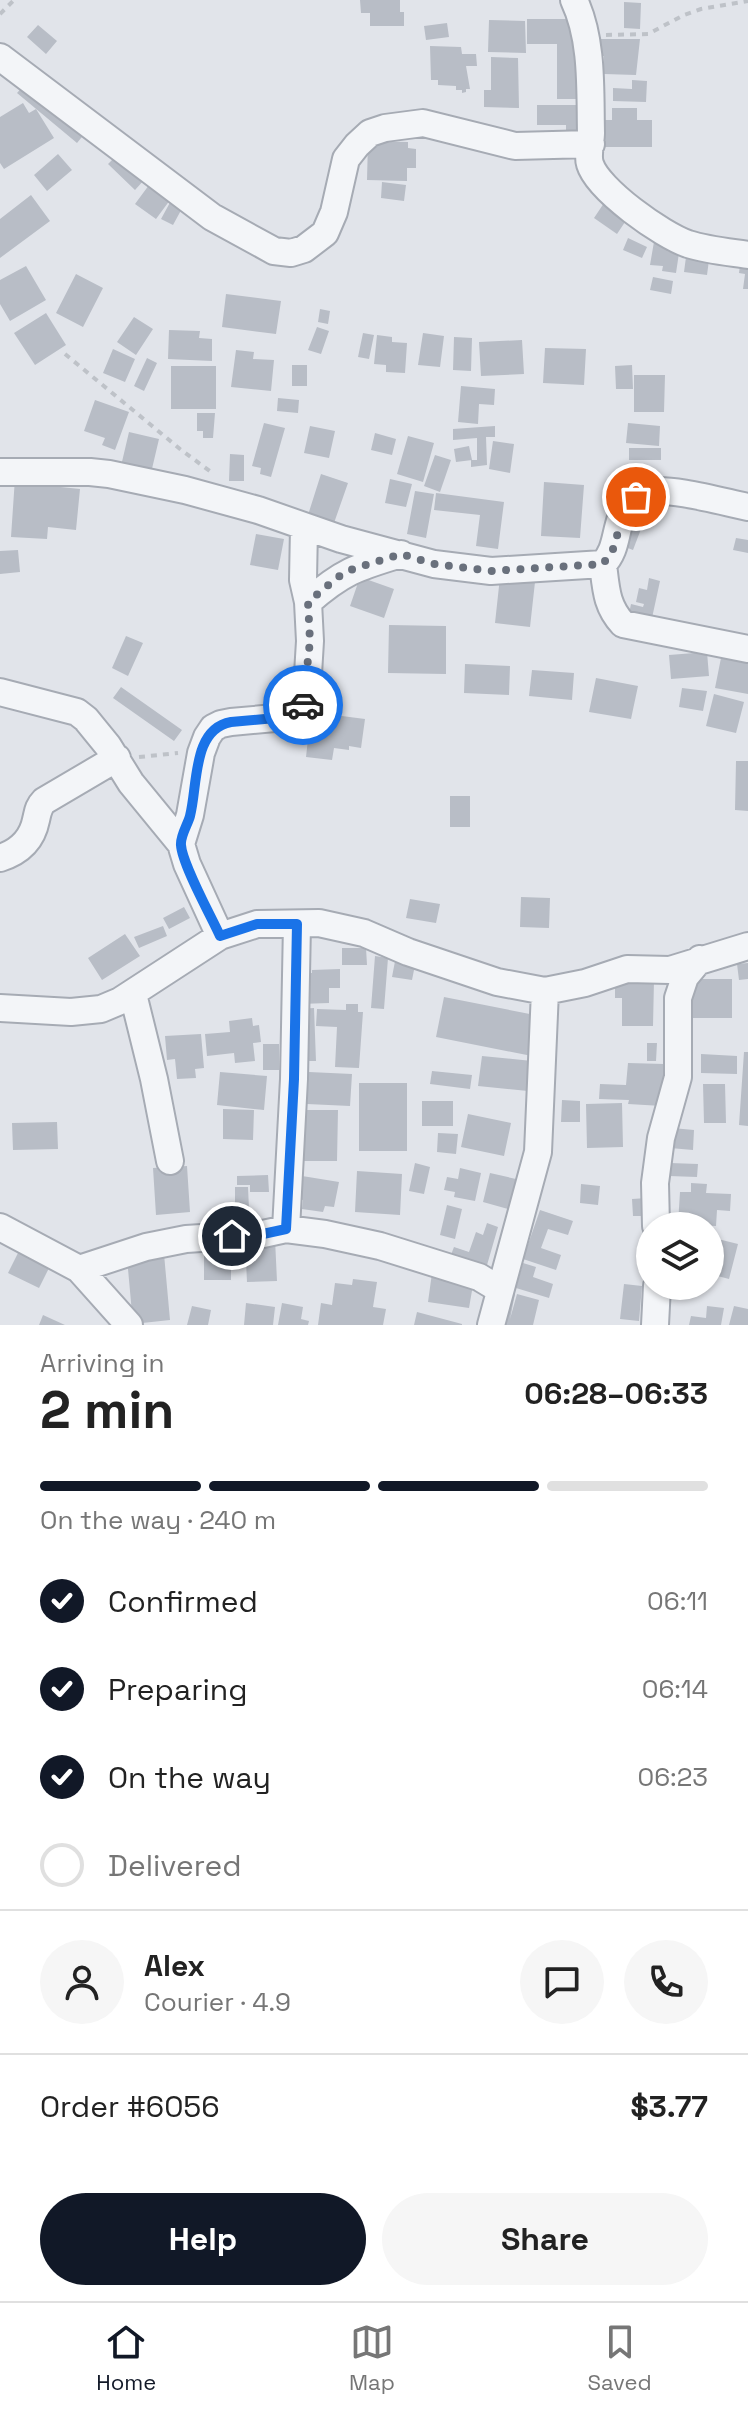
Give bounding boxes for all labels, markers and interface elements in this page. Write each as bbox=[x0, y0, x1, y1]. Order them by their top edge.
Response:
pin bbox=[602, 463, 670, 531]
icon: bag bbox=[614, 475, 658, 519]
courier bbox=[263, 665, 343, 745]
icon: car bbox=[281, 683, 325, 727]
pin bbox=[198, 1202, 266, 1270]
map controls bbox=[636, 1212, 724, 1300]
button: layers bbox=[636, 1212, 724, 1300]
icon: home bbox=[210, 1214, 254, 1258]
text: Arriving in bbox=[40, 1346, 164, 1380]
text: 06:28–06:33 bbox=[524, 1374, 708, 1413]
text: 2 min bbox=[40, 1377, 174, 1443]
text: On the way · 240 m bbox=[40, 1503, 276, 1537]
icon: check bbox=[40, 1579, 84, 1623]
text: Confirmed bbox=[108, 1582, 258, 1621]
text: 06:11 bbox=[647, 1584, 708, 1618]
icon: check bbox=[40, 1667, 84, 1711]
text: Preparing bbox=[108, 1670, 247, 1709]
text: 06:14 bbox=[642, 1672, 708, 1706]
icon: check bbox=[40, 1755, 84, 1799]
text: On the way bbox=[108, 1758, 271, 1797]
text: 06:23 bbox=[638, 1760, 708, 1794]
text: Delivered bbox=[108, 1846, 242, 1885]
button: person bbox=[40, 1940, 124, 2024]
button: chat bbox=[520, 1940, 604, 2024]
button: phone bbox=[624, 1940, 708, 2024]
text: Alex bbox=[144, 1946, 205, 1985]
text: Courier · 4.9 bbox=[144, 1985, 291, 2019]
text: Order #6056 bbox=[40, 2087, 220, 2126]
text: $3.77 bbox=[630, 2087, 708, 2126]
button: Help bbox=[40, 2193, 366, 2285]
button: Share bbox=[382, 2193, 708, 2285]
tab: Home bbox=[96, 2320, 156, 2396]
tab: Map bbox=[349, 2320, 395, 2396]
tab: Saved bbox=[587, 2320, 652, 2396]

